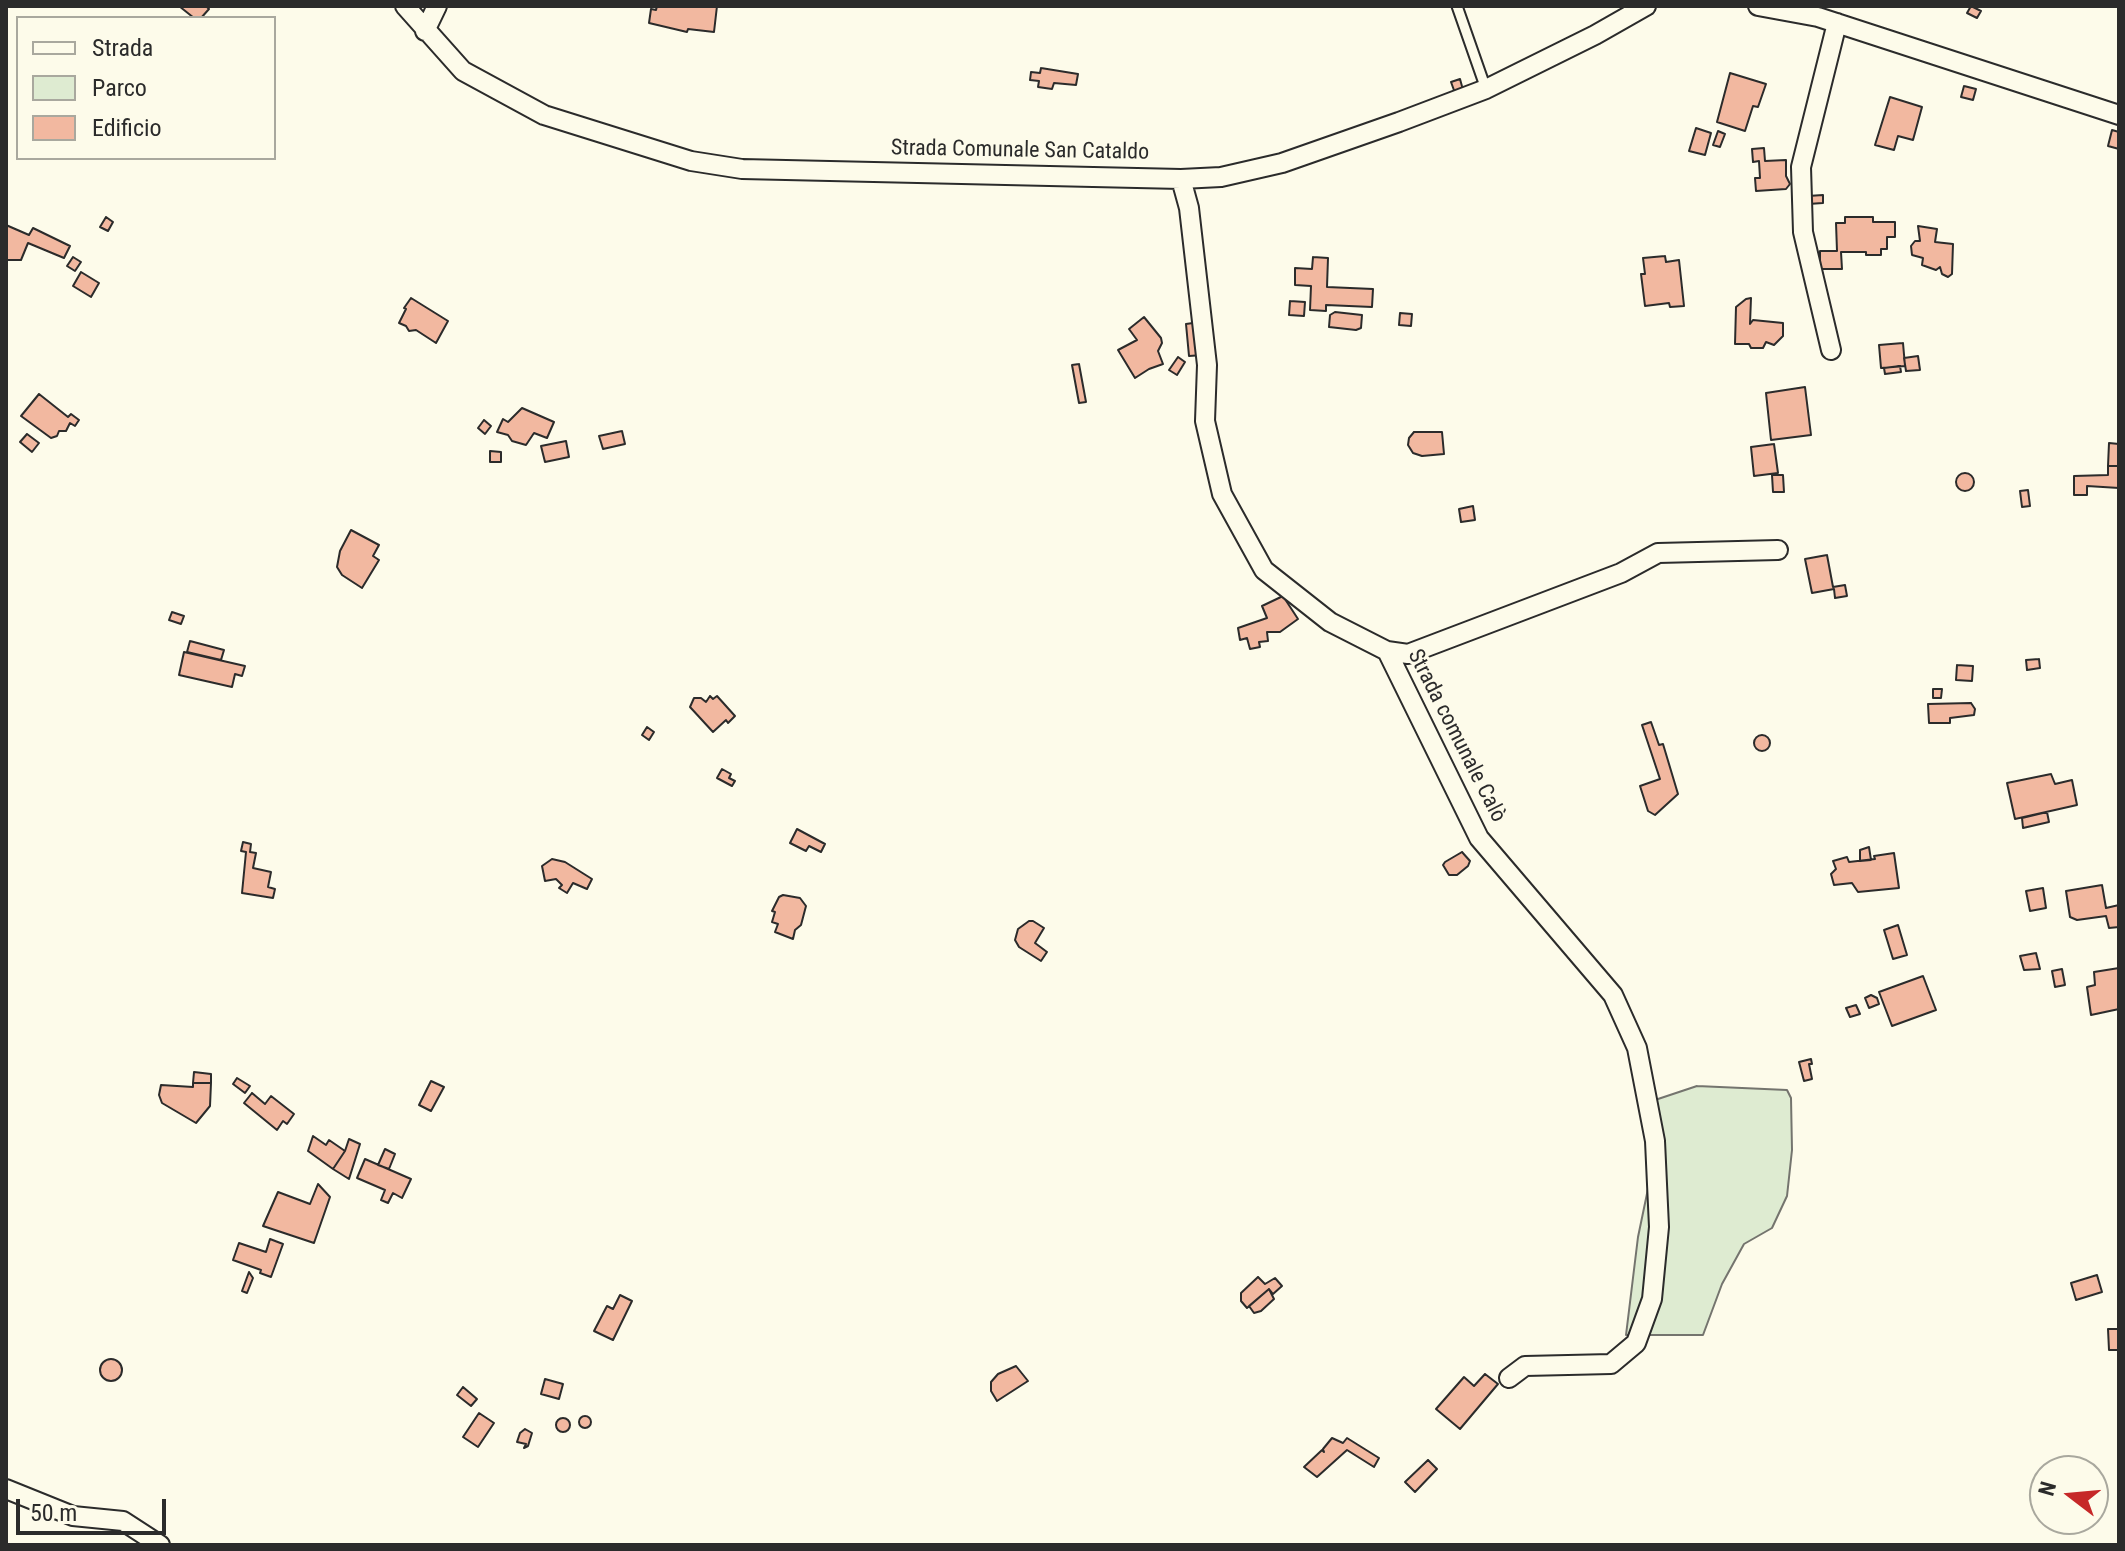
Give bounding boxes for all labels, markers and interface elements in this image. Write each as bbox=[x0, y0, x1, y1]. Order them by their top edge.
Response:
legend bbox=[16, 16, 276, 160]
text: Strada bbox=[92, 34, 153, 62]
text: Parco bbox=[92, 74, 147, 102]
text: Edificio bbox=[92, 114, 162, 142]
street label: Strada Comunale San Cataldo bbox=[891, 136, 1149, 166]
street label: Strada comunale Calò bbox=[1401, 645, 1511, 827]
north arrow bbox=[2029, 1455, 2109, 1535]
text: N bbox=[2033, 1479, 2061, 1499]
scale bar bbox=[20, 1483, 170, 1533]
text: 50 m bbox=[30, 1499, 77, 1527]

